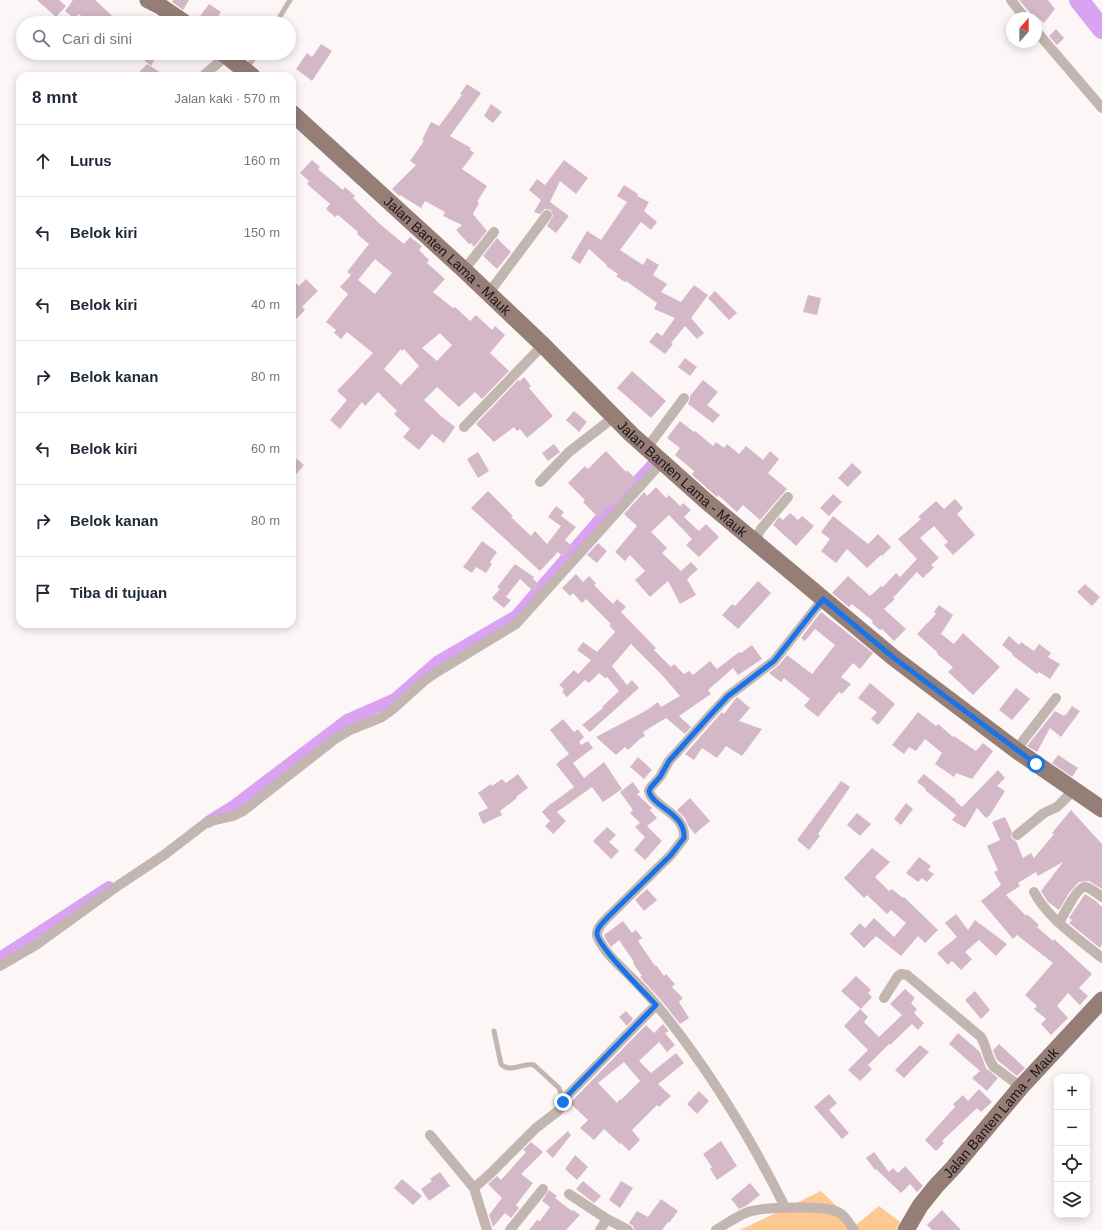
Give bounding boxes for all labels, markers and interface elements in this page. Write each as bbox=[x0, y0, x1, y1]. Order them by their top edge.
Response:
north arrow bbox=[1006, 12, 1042, 48]
search box bbox=[16, 16, 296, 60]
icon: search bbox=[30, 27, 52, 49]
text: Cari di sini bbox=[62, 30, 132, 47]
text: 8 mnt bbox=[32, 88, 77, 107]
text: Jalan kaki · 570 m bbox=[175, 91, 280, 106]
icon: ahead bbox=[32, 150, 54, 172]
text: Lurus bbox=[70, 152, 112, 169]
text: 160 m bbox=[244, 153, 280, 168]
street label: Jalan Banten Lama - Mauk bbox=[381, 193, 515, 319]
icon: left bbox=[32, 222, 54, 244]
text: Belok kiri bbox=[70, 224, 138, 241]
text: 150 m bbox=[244, 225, 280, 240]
icon: left bbox=[32, 294, 54, 316]
text: Belok kiri bbox=[70, 296, 138, 313]
text: 40 m bbox=[251, 297, 280, 312]
icon: right bbox=[32, 366, 54, 388]
text: Belok kanan bbox=[70, 368, 158, 385]
text: 80 m bbox=[251, 369, 280, 384]
street label: Jalan Banten Lama - Mauk bbox=[614, 417, 751, 541]
icon: left bbox=[32, 438, 54, 460]
text: Belok kiri bbox=[70, 440, 138, 457]
text: 60 m bbox=[251, 441, 280, 456]
icon: right bbox=[32, 510, 54, 532]
text: Belok kanan bbox=[70, 512, 158, 529]
text: 80 m bbox=[251, 513, 280, 528]
icon: arrive bbox=[32, 582, 54, 604]
text: Tiba di tujuan bbox=[70, 584, 167, 601]
route start bbox=[1027, 755, 1045, 773]
street label: Jalan Banten Lama - Mauk bbox=[940, 1044, 1062, 1181]
map controls bbox=[1054, 1074, 1090, 1218]
button: + bbox=[1054, 1074, 1090, 1110]
route end bbox=[554, 1093, 572, 1111]
button: − bbox=[1054, 1110, 1090, 1146]
button: locate bbox=[1054, 1146, 1090, 1182]
button: layers bbox=[1054, 1182, 1090, 1218]

